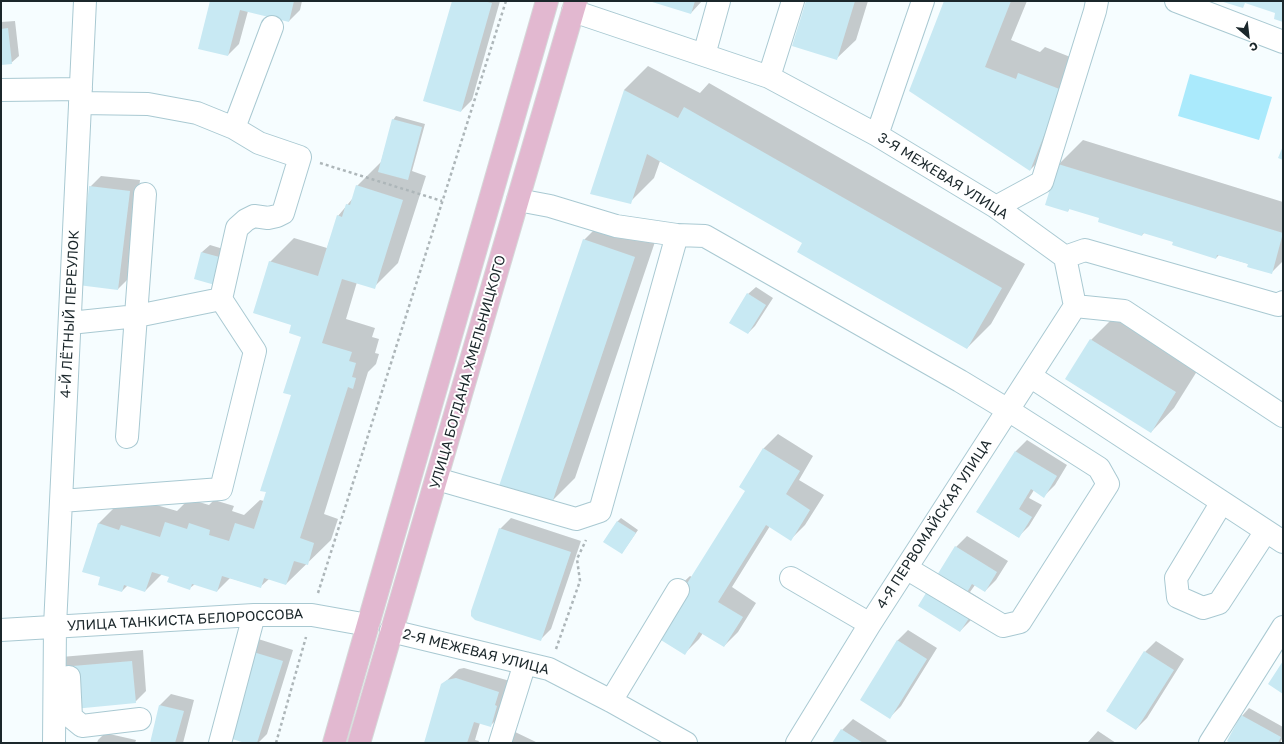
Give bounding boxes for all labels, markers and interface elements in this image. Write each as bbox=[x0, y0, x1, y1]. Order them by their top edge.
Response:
north arrow bbox=[1228, 16, 1268, 56]
text: С bbox=[1247, 39, 1260, 55]
street label: 3-Я МЕЖЕВАЯ УЛИЦА bbox=[875, 129, 1011, 223]
street label: 4-Й ЛЁТНЫЙ ПЕРЕУЛОК bbox=[57, 230, 83, 398]
street label: УЛИЦА БОГДАНА ХМЕЛЬНИЦКОГО bbox=[427, 253, 509, 491]
street label: 4-Я ПЕРВОМАЙСКАЯ УЛИЦА bbox=[873, 436, 995, 612]
street label: УЛИЦА ТАНКИСТА БЕЛОРОССОВА bbox=[66, 605, 304, 635]
street label: 2-Я МЕЖЕВАЯ УЛИЦА bbox=[401, 626, 551, 678]

